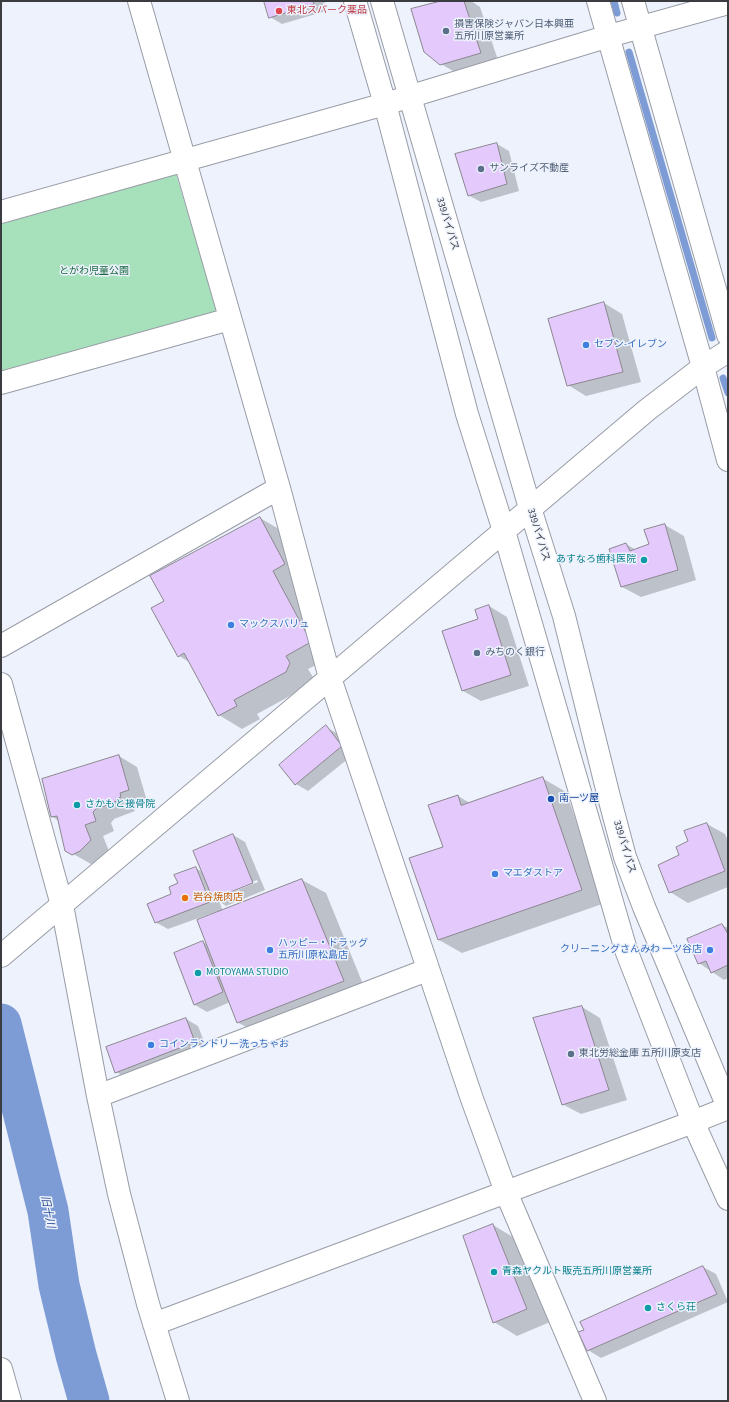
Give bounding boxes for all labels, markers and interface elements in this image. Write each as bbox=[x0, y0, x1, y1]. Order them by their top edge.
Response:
place label: 東北スパーク薬品 bbox=[287, 5, 367, 17]
marker: 東北スパーク薬品 bbox=[274, 6, 284, 16]
place label: 損害保険ジャパン日本興亜 五所川原営業所 bbox=[454, 19, 574, 42]
marker: 損害保険ジャパン日本興亜 五所川原営業所 bbox=[441, 26, 451, 36]
place label: サンライズ不動産 bbox=[489, 163, 569, 175]
marker: サンライズ不動産 bbox=[476, 164, 486, 174]
street label: 339バイパス bbox=[433, 196, 461, 252]
park label: とがわ児童公園 bbox=[59, 266, 129, 278]
place label: セブン-イレブン bbox=[594, 339, 667, 351]
marker: セブン-イレブン bbox=[581, 340, 591, 350]
street label: 339バイパス bbox=[524, 507, 552, 563]
place label: あすなろ歯科医院 bbox=[556, 554, 636, 566]
marker: あすなろ歯科医院 bbox=[639, 555, 649, 565]
place label: マックスバリュ bbox=[239, 619, 309, 631]
marker: マックスバリュ bbox=[226, 620, 236, 630]
place label: みちのく銀行 bbox=[485, 647, 545, 659]
marker: みちのく銀行 bbox=[472, 648, 482, 658]
place label: 南一ツ屋 bbox=[559, 793, 599, 805]
marker: 南一ツ屋 bbox=[546, 794, 556, 804]
place label: さかもと接骨院 bbox=[85, 799, 155, 811]
marker: さかもと接骨院 bbox=[72, 800, 82, 810]
street label: 339バイパス bbox=[610, 819, 638, 875]
place label: マエダストア bbox=[503, 868, 563, 880]
marker: マエダストア bbox=[490, 869, 500, 879]
place label: 岩谷焼肉店 bbox=[193, 892, 243, 904]
marker: 岩谷焼肉店 bbox=[180, 893, 190, 903]
place label: ハッピー・ドラッグ 五所川原松島店 bbox=[278, 938, 368, 962]
place label: クリーニングさんみわ 一ツ谷店 bbox=[560, 944, 702, 956]
marker: ハッピー・ドラッグ 五所川原松島店 bbox=[265, 945, 275, 955]
marker: クリーニングさんみわ 一ツ谷店 bbox=[705, 945, 715, 955]
place label: MOTOYAMA STUDIO bbox=[206, 967, 288, 979]
marker: MOTOYAMA STUDIO bbox=[193, 968, 203, 978]
place label: コインランドリー洗っちゃお bbox=[159, 1039, 289, 1051]
marker: コインランドリー洗っちゃお bbox=[146, 1040, 156, 1050]
place label: 東北労総金庫 五所川原支店 bbox=[579, 1048, 701, 1060]
marker: 東北労総金庫 五所川原支店 bbox=[566, 1049, 576, 1059]
water label: 旧十川 bbox=[37, 1195, 57, 1229]
place label: 青森ヤクルト販売五所川原営業所 bbox=[502, 1266, 652, 1278]
marker: 青森ヤクルト販売五所川原営業所 bbox=[489, 1267, 499, 1277]
place label: さくら荘 bbox=[656, 1302, 696, 1314]
marker: さくら荘 bbox=[643, 1303, 653, 1313]

